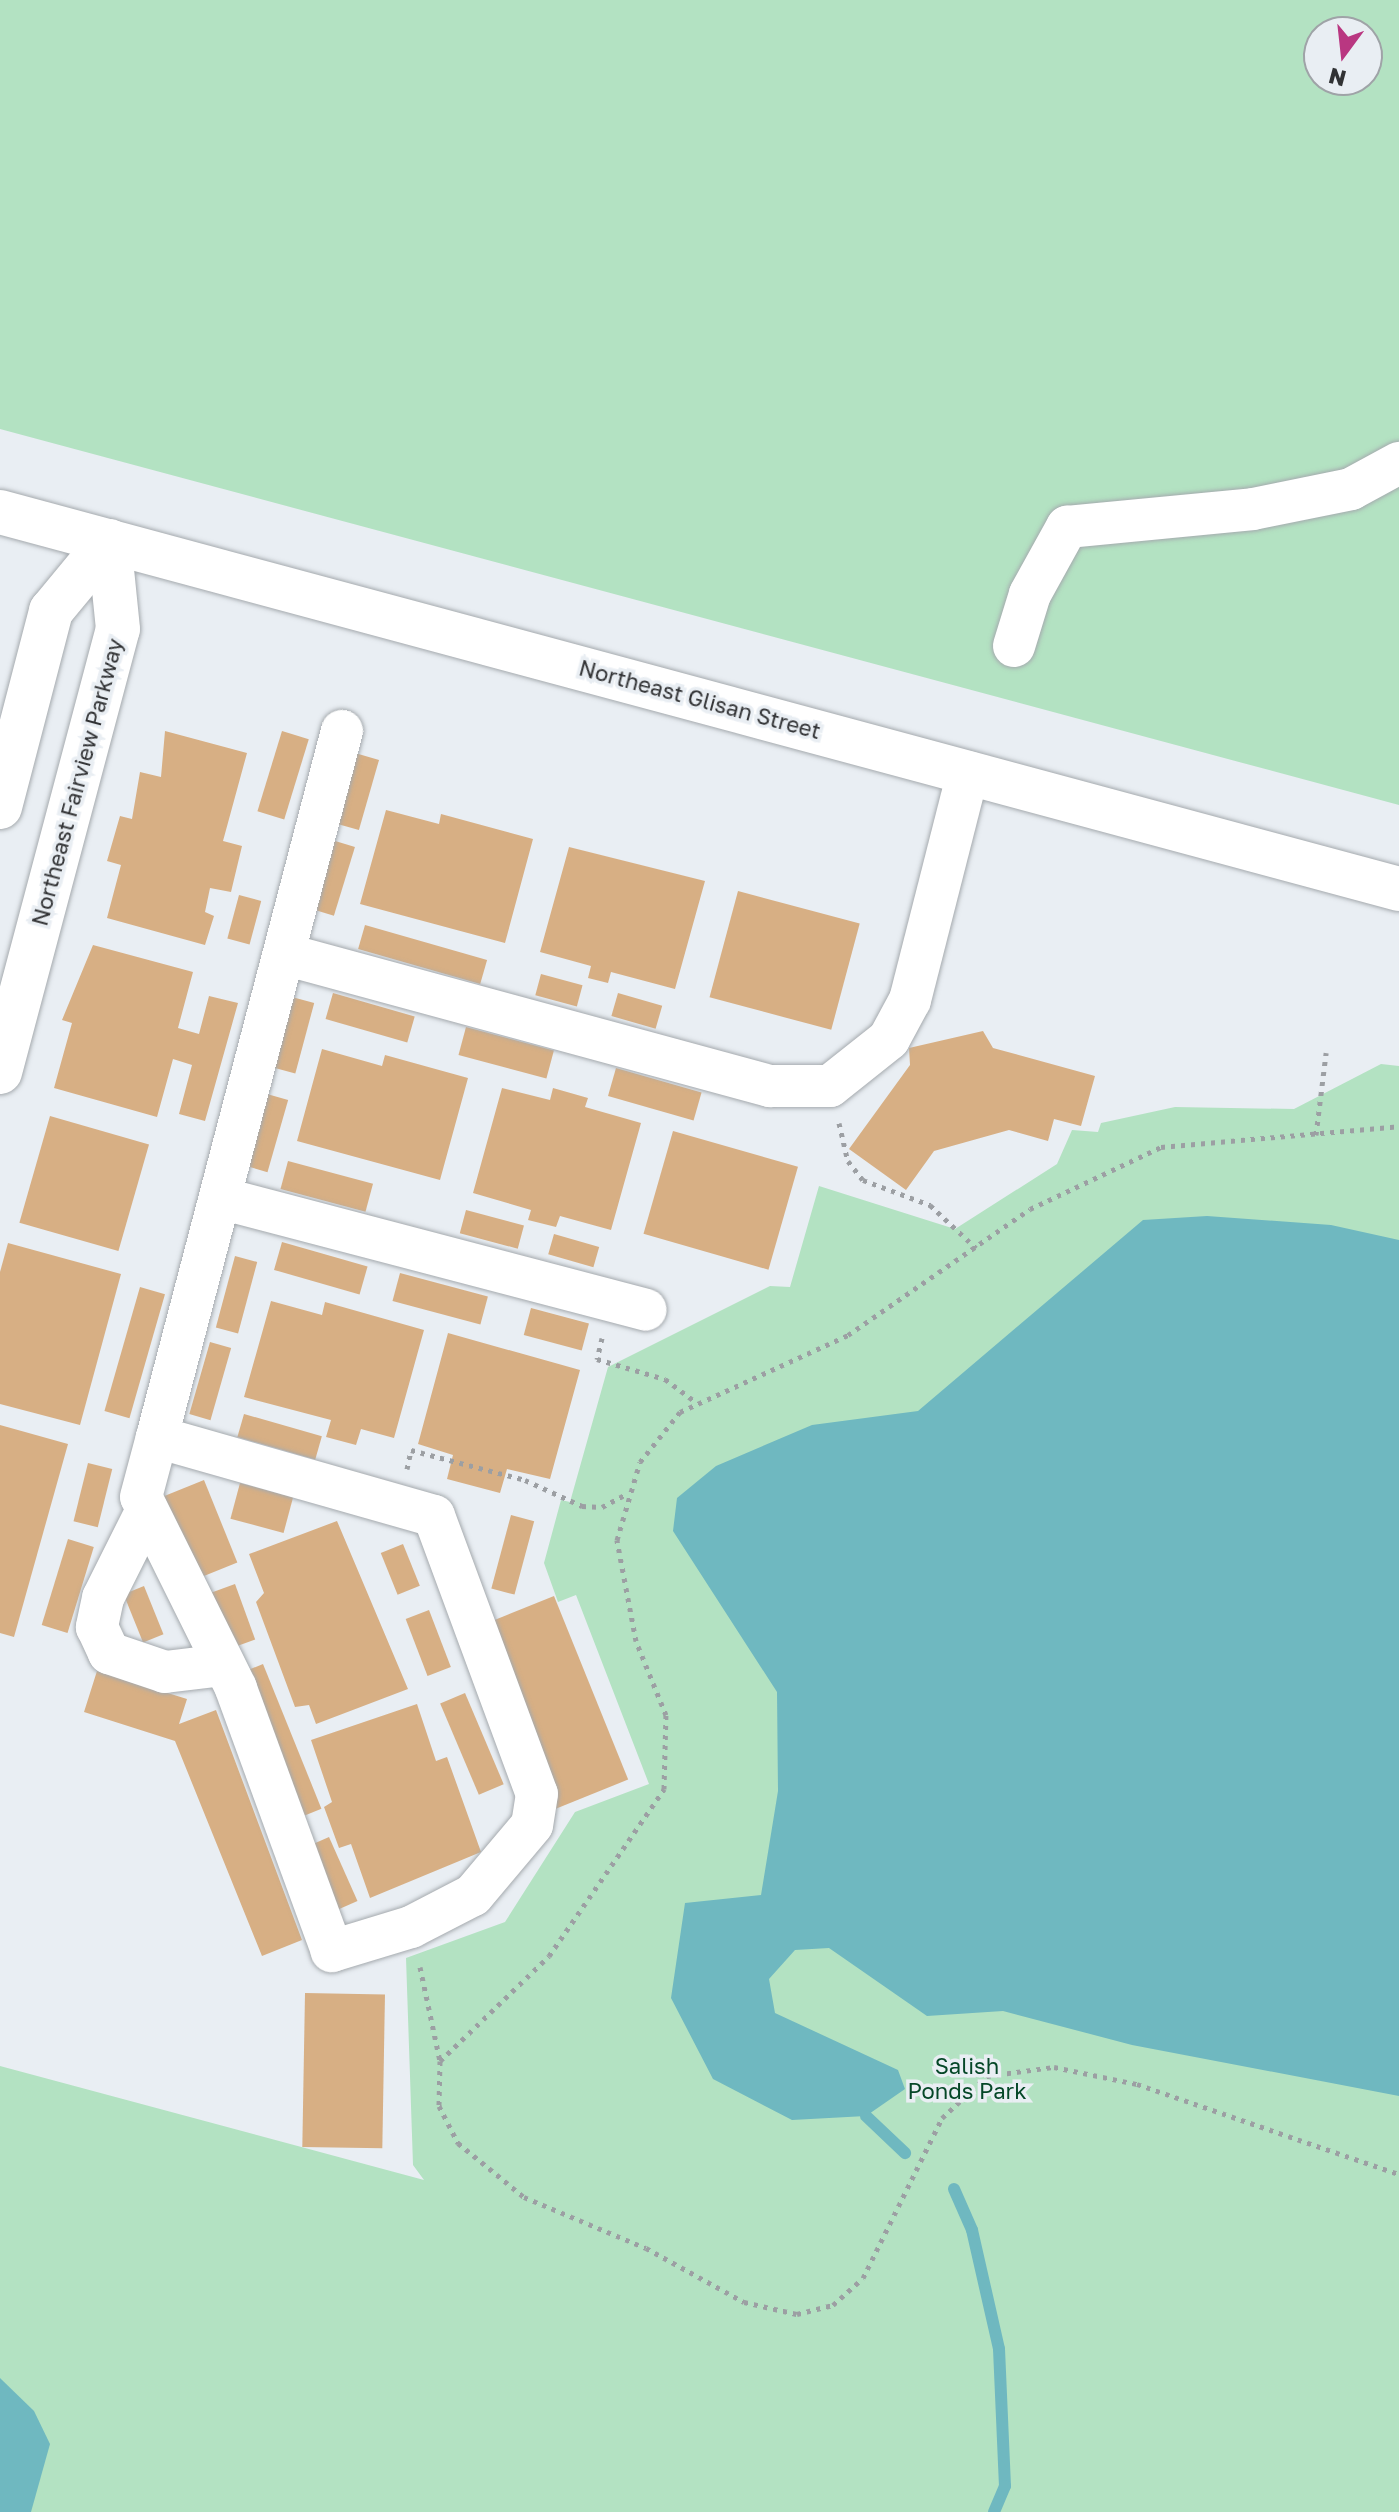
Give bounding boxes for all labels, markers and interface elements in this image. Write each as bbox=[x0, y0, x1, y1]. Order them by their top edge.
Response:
north arrow bbox=[1303, 16, 1383, 96]
text: N bbox=[1326, 63, 1349, 93]
street label: Northeast Fairview Parkway bbox=[26, 636, 128, 928]
street label: Northeast Glisan Street bbox=[576, 654, 824, 744]
park label: Salish Ponds Park bbox=[907, 2052, 1027, 2104]

